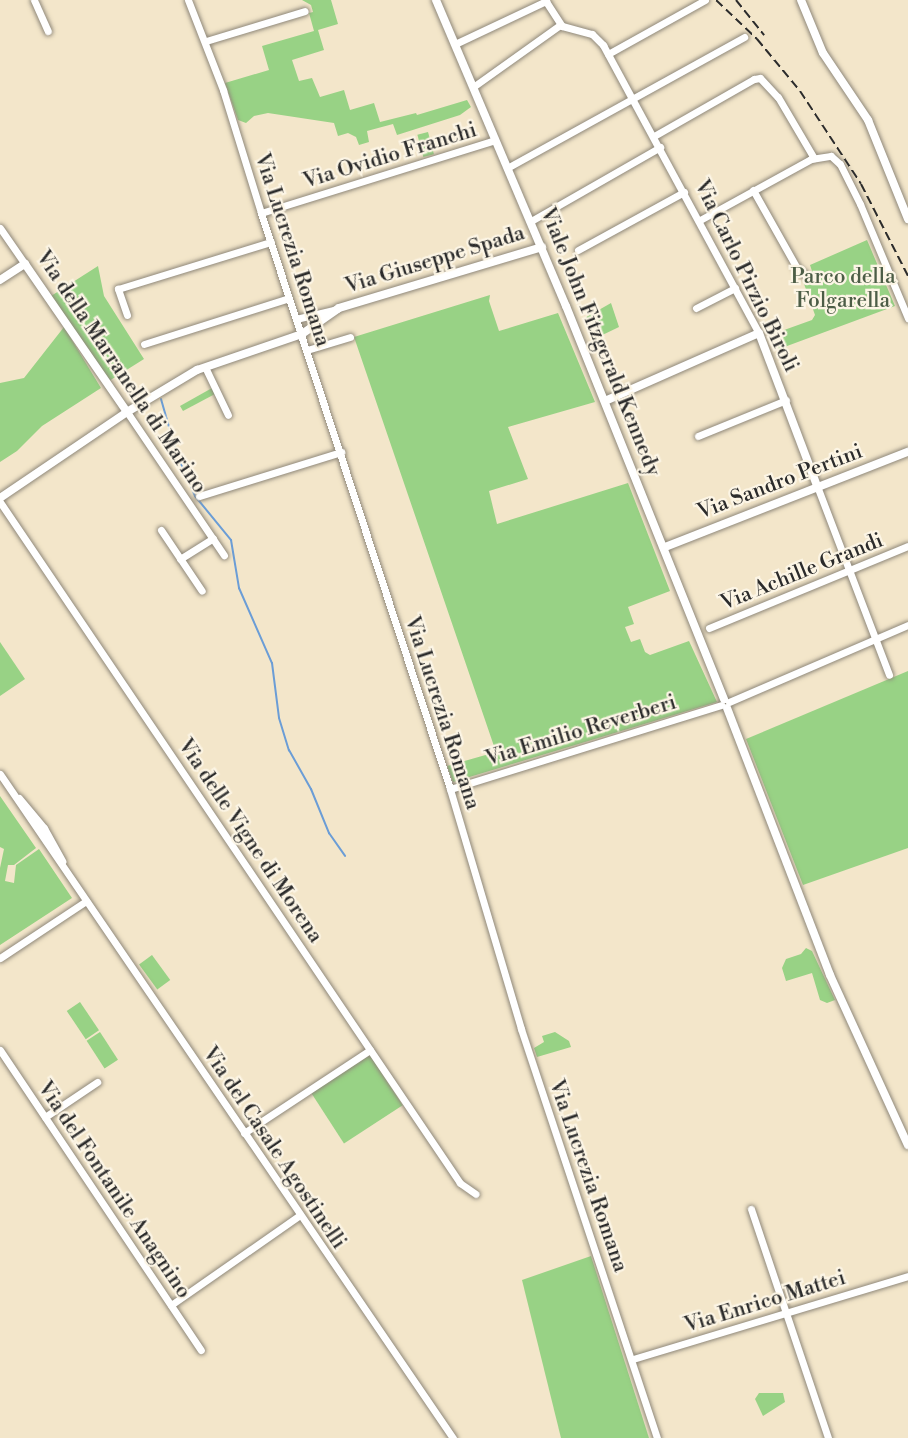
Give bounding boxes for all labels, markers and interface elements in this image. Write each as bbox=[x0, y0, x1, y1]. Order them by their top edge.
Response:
street label: Via Ovidio Franchi bbox=[300, 118, 480, 194]
street label: Via Lucrezia Romana bbox=[249, 150, 335, 350]
street label: Via Carlo Pirzio Biroli bbox=[688, 176, 804, 376]
street label: Viale John Fitzgerald Kennedy bbox=[534, 204, 666, 480]
street label: Via Giuseppe Spada bbox=[342, 221, 528, 299]
street label: Via della Marranella di Marino bbox=[30, 246, 212, 498]
park label: Parco della Folgarella bbox=[790, 264, 896, 314]
street label: Via Sandro Pertini bbox=[694, 439, 866, 525]
street label: Via Achille Grandi bbox=[717, 528, 887, 616]
street label: Via Lucrezia Romana bbox=[399, 613, 485, 813]
street label: Via Emilio Reverberi bbox=[482, 690, 680, 772]
street label: Via delle Vigne di Morena bbox=[172, 734, 328, 948]
street label: Via del Casale Agostinelli bbox=[197, 1042, 351, 1254]
street label: Via Lucrezia Romana bbox=[543, 1076, 633, 1276]
street label: Via del Fontanile Anagnino bbox=[32, 1077, 196, 1303]
street label: Via Enrico Mattei bbox=[681, 1265, 849, 1339]

